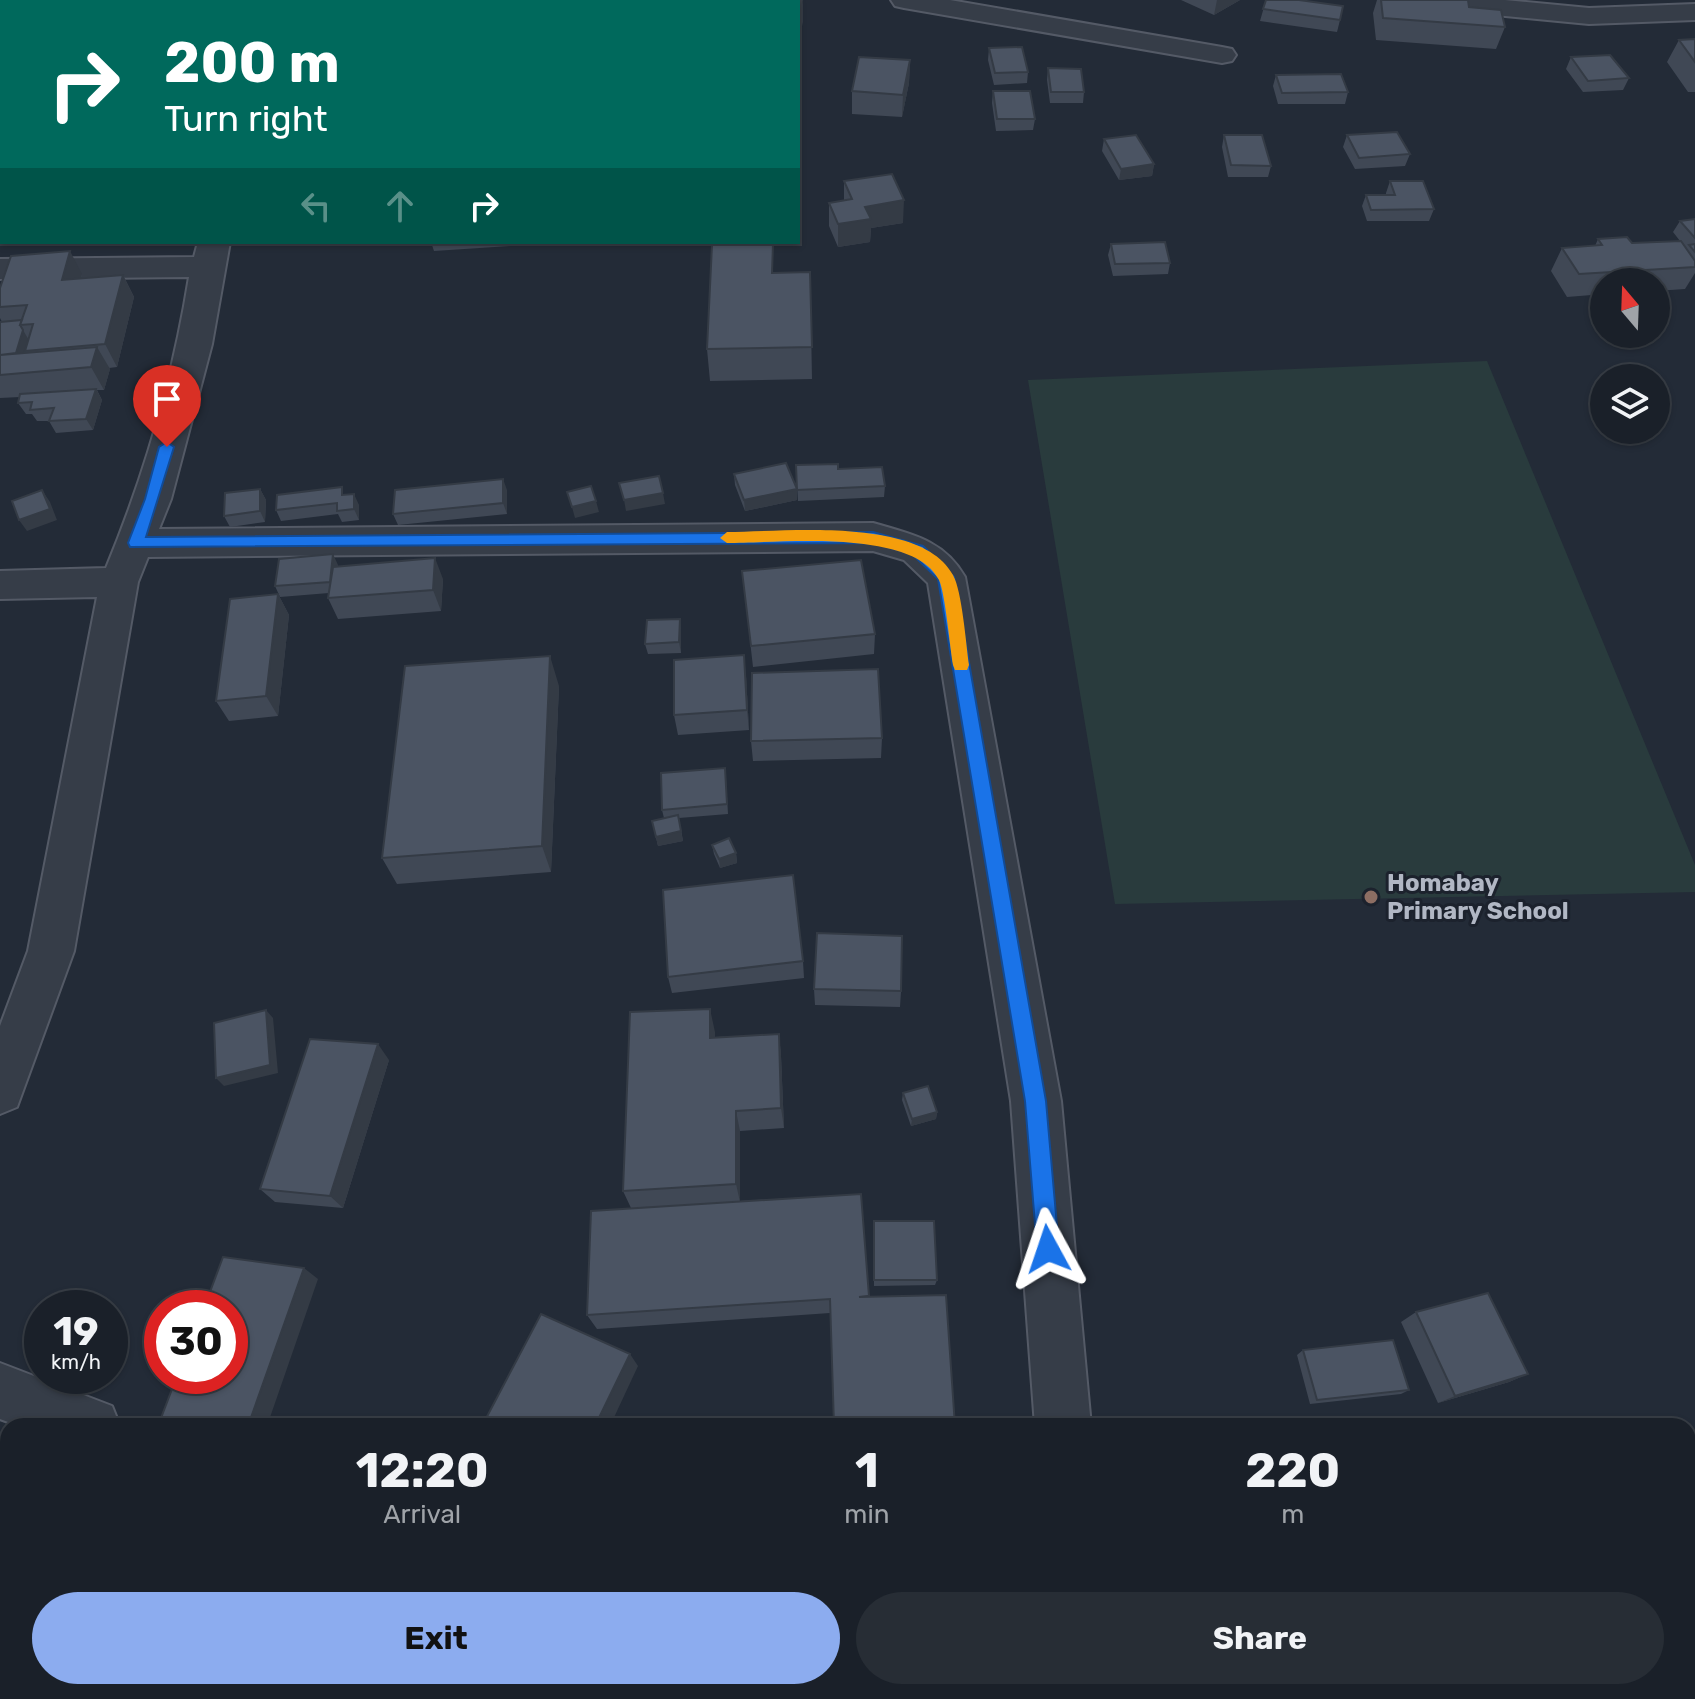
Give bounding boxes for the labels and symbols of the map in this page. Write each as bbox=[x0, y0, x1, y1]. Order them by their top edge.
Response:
north arrow bbox=[1590, 268, 1670, 348]
pin bbox=[133, 365, 201, 447]
place label: Homabay Primary School bbox=[1387, 869, 1569, 925]
marker: Homabay Primary School bbox=[1362, 888, 1380, 906]
position arrow bbox=[1006, 1207, 1090, 1291]
speed limit sign: 30 bbox=[144, 1290, 248, 1394]

